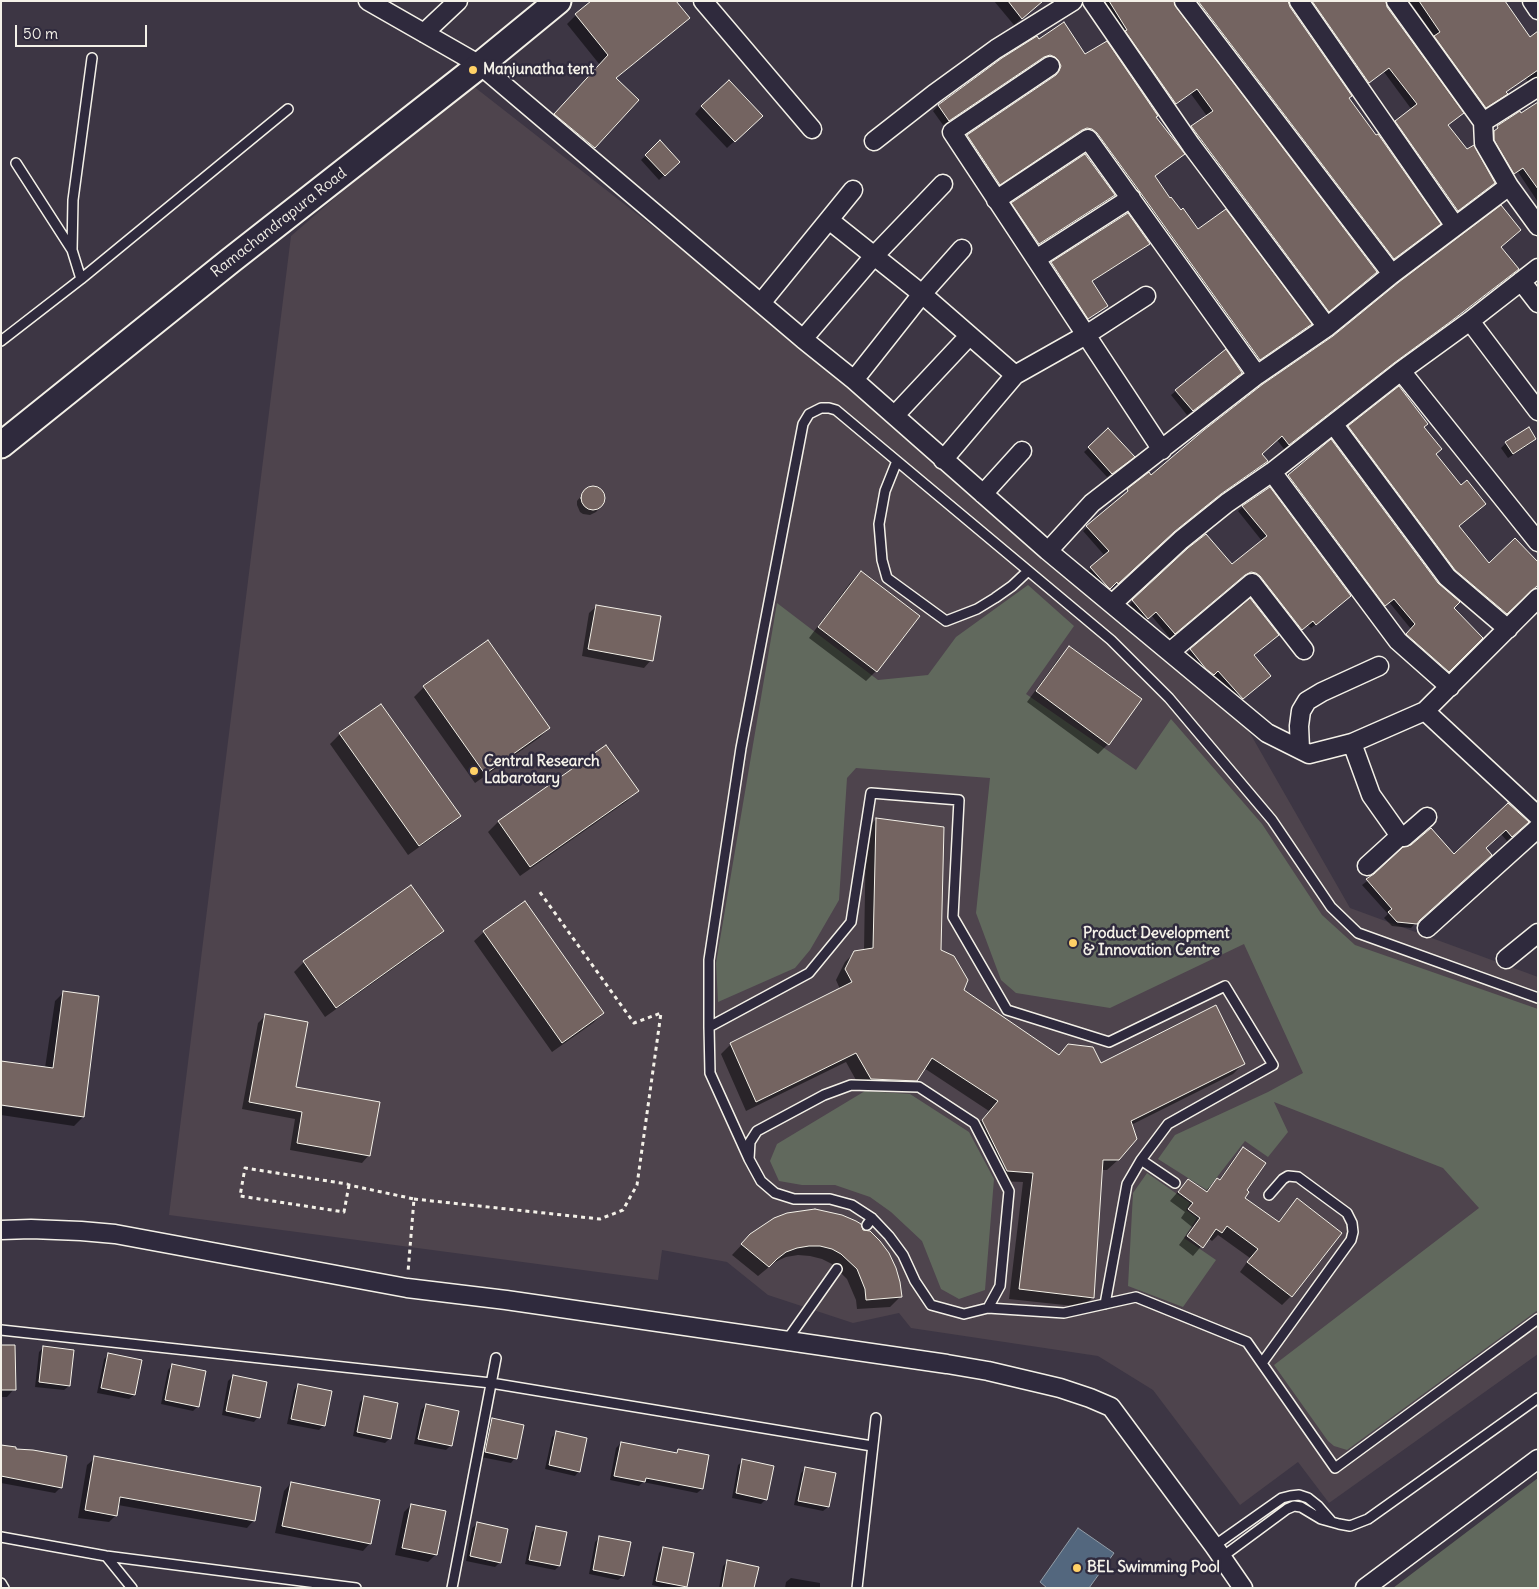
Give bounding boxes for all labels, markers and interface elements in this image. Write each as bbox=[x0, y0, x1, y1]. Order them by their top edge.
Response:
scale bar bbox=[18, 15, 150, 47]
text: 50 m bbox=[23, 24, 58, 43]
place label: Manjunatha tent bbox=[483, 61, 594, 79]
marker: Manjunatha tent bbox=[467, 64, 479, 76]
street label: Ramachandrapura Road bbox=[208, 164, 350, 282]
place label: Central Research Labarotary bbox=[484, 753, 600, 788]
marker: Central Research Labarotary bbox=[468, 765, 480, 777]
place label: Product Development & Innovation Centre bbox=[1083, 925, 1229, 960]
marker: Product Development & Innovation Centre bbox=[1067, 937, 1079, 949]
place label: BEL Swimming Pool bbox=[1087, 1559, 1220, 1577]
marker: BEL Swimming Pool bbox=[1071, 1562, 1083, 1574]

